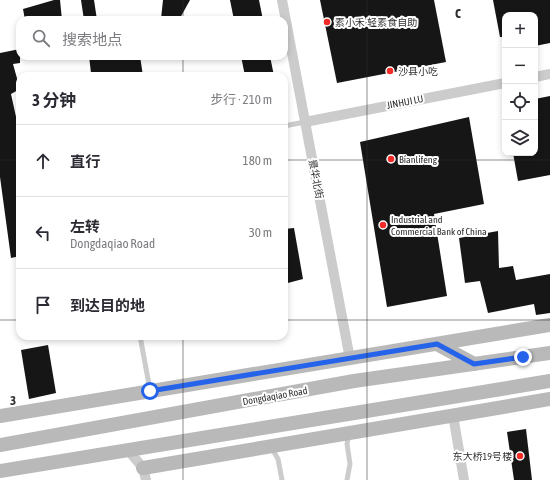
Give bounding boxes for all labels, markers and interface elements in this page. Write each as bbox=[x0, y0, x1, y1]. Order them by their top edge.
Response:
text: C bbox=[455, 6, 461, 21]
map controls bbox=[502, 12, 538, 156]
button: + bbox=[502, 12, 538, 48]
search box bbox=[16, 16, 288, 60]
marker: 素小禾·轻素食自助 bbox=[322, 17, 332, 27]
place label: 素小禾·轻素食自助 bbox=[335, 17, 417, 28]
icon: search bbox=[30, 27, 52, 49]
text: 搜索地点 bbox=[62, 31, 122, 48]
button: − bbox=[502, 48, 538, 84]
marker: 沙县小吃 bbox=[385, 66, 395, 76]
place label: 沙县小吃 bbox=[398, 66, 438, 77]
button: locate bbox=[502, 84, 538, 120]
text: 3 分钟 bbox=[32, 90, 76, 110]
text: 步行 · 210 m bbox=[210, 92, 272, 107]
street label: JINHUI LU bbox=[386, 93, 424, 111]
button: layers bbox=[502, 120, 538, 156]
icon: ahead bbox=[32, 150, 54, 172]
text: 直行 bbox=[70, 153, 100, 170]
text: 180 m bbox=[243, 153, 272, 168]
marker: Bianlifeng bbox=[386, 154, 396, 164]
place label: Bianlifeng bbox=[399, 154, 438, 165]
street label: 景华北街 bbox=[307, 158, 325, 200]
place label: Industrial and Commercial Bank of China bbox=[391, 214, 487, 237]
text: 左转 bbox=[70, 218, 100, 235]
marker: Industrial and Commercial Bank of China bbox=[378, 220, 388, 230]
icon: left bbox=[32, 222, 54, 244]
text: 30 m bbox=[249, 225, 272, 240]
text: Dongdaqiao Road bbox=[70, 236, 155, 251]
icon: arrive bbox=[32, 294, 54, 316]
text: 到达目的地 bbox=[70, 297, 145, 314]
route end bbox=[514, 348, 532, 366]
route start bbox=[141, 382, 159, 400]
street label: Dongdaqiao Road bbox=[242, 385, 308, 407]
text: 3 bbox=[10, 393, 16, 408]
place label: 东大桥19号楼 bbox=[453, 451, 512, 462]
marker: 东大桥19号楼 bbox=[515, 451, 525, 461]

